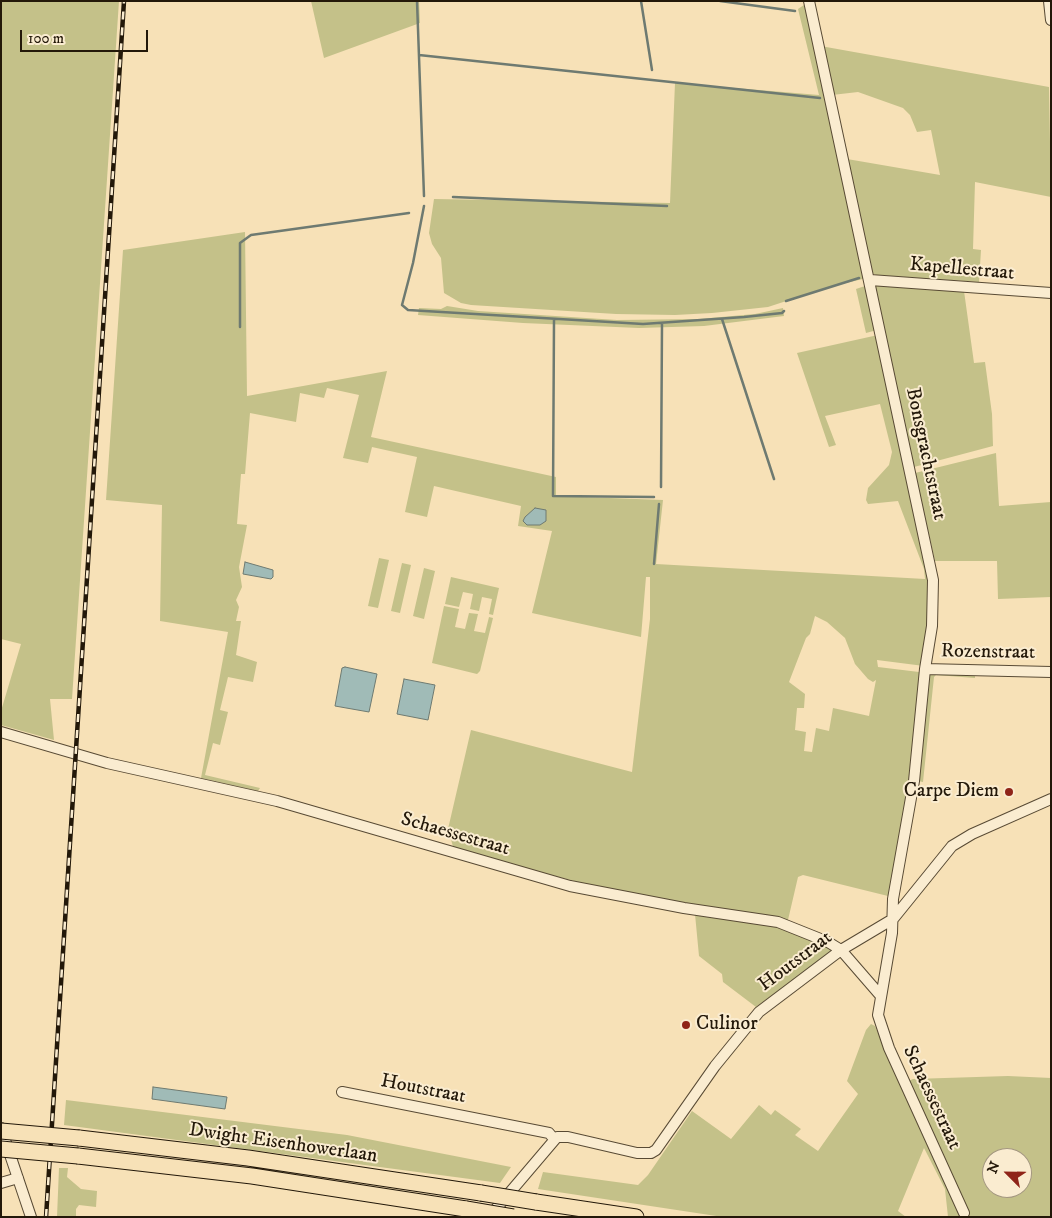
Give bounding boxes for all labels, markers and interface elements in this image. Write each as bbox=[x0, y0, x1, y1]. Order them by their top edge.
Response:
scale bar bbox=[22, 20, 150, 52]
text: 100 m bbox=[28, 29, 64, 48]
street label: Kapellestraat bbox=[909, 253, 1015, 287]
street label: Bonsgrachtstraat bbox=[899, 386, 951, 522]
street label: Rozenstraat bbox=[941, 640, 1035, 666]
place label: Carpe Diem bbox=[904, 780, 999, 804]
marker: Carpe Diem bbox=[1003, 786, 1015, 798]
street label: Schaessestraat bbox=[398, 808, 512, 862]
street label: Houtstraat bbox=[754, 926, 838, 998]
place label: Culinor bbox=[696, 1013, 758, 1037]
marker: Culinor bbox=[680, 1019, 692, 1031]
street label: Schaessestraat bbox=[896, 1042, 966, 1154]
street label: Houtstraat bbox=[378, 1070, 468, 1110]
street label: Dwight Eisenhowerlaan bbox=[187, 1119, 379, 1169]
north arrow bbox=[982, 1148, 1032, 1198]
text: N bbox=[984, 1159, 1005, 1176]

